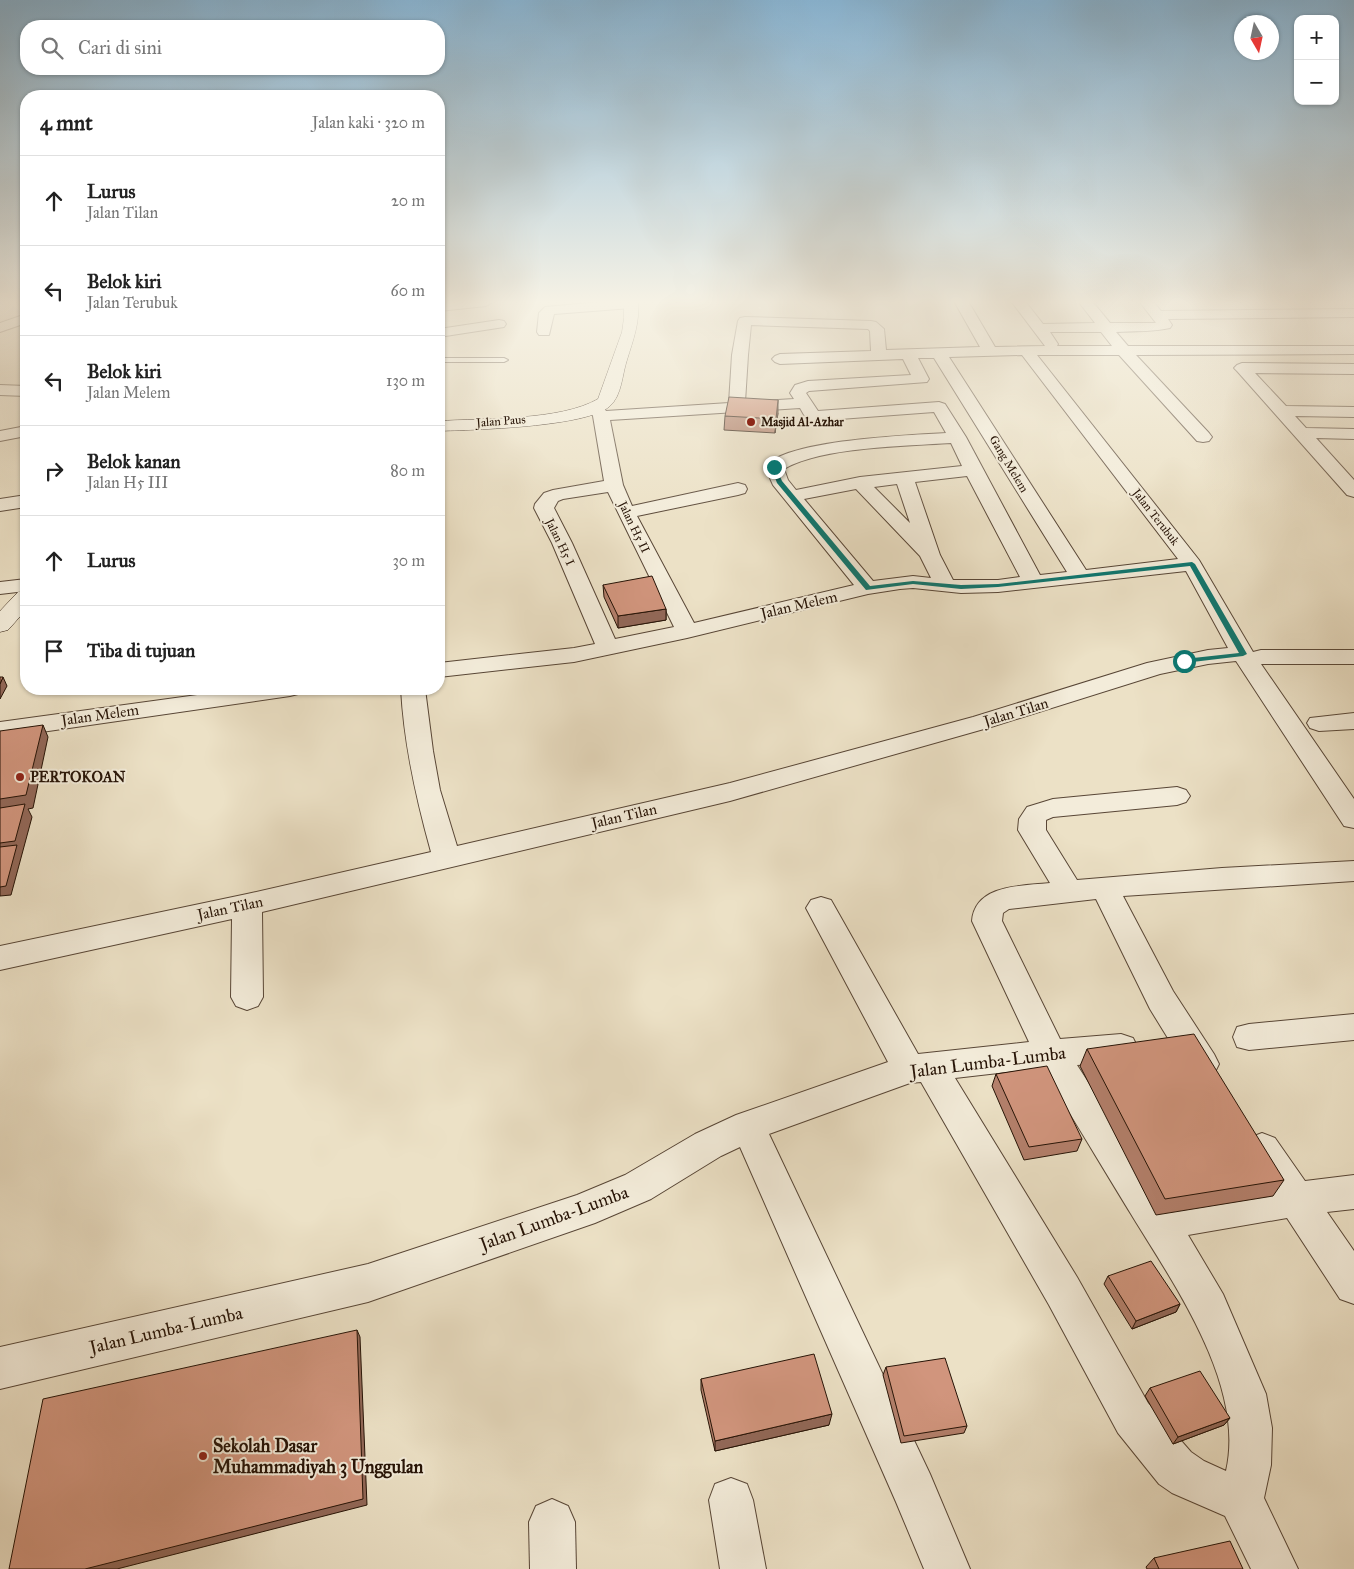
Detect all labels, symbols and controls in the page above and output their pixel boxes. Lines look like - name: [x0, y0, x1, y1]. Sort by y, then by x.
- north arrow: [1234, 15, 1279, 60]
- map controls: [1294, 15, 1339, 105]
- button: +: [1294, 15, 1339, 60]
- search box: [20, 20, 445, 75]
- icon: search: [38, 34, 66, 62]
- text: Cari di sini: [78, 36, 162, 59]
- button: −: [1294, 60, 1339, 105]
- text: 4 mnt: [40, 110, 93, 136]
- text: Jalan kaki · 320 m: [312, 113, 425, 132]
- text: Lurus: [87, 180, 135, 203]
- icon: ahead: [40, 187, 68, 215]
- text: 20 m: [391, 191, 425, 210]
- text: Jalan Tilan: [87, 203, 158, 222]
- text: Belok kiri: [87, 270, 161, 293]
- icon: left: [40, 277, 68, 305]
- text: 60 m: [391, 281, 425, 300]
- text: Jalan Terubuk: [87, 293, 178, 312]
- text: Belok kiri: [87, 360, 161, 383]
- icon: left: [40, 367, 68, 395]
- text: 130 m: [386, 371, 425, 390]
- text: Jalan Melem: [87, 383, 170, 402]
- street label: Jalan Paus: [474, 412, 526, 431]
- place label: Masjid Al-Azhar: [761, 415, 844, 430]
- marker: Masjid Al-Azhar: [745, 416, 757, 428]
- street label: Gang Melem: [986, 433, 1031, 496]
- text: Belok kanan: [87, 450, 181, 473]
- route end: [763, 456, 786, 479]
- icon: right: [40, 457, 68, 485]
- text: 80 m: [390, 461, 425, 480]
- text: Jalan H5 III: [87, 473, 168, 492]
- street label: Jalan Terubuk: [1128, 484, 1183, 549]
- street label: Jalan H5 II: [614, 497, 653, 556]
- street label: Jalan H5 I: [541, 514, 577, 568]
- icon: ahead: [40, 547, 68, 575]
- text: Lurus: [87, 549, 135, 572]
- text: 30 m: [392, 551, 425, 570]
- street label: Jalan Melem: [757, 587, 840, 624]
- icon: arrive: [40, 637, 68, 665]
- text: Tiba di tujuan: [87, 639, 195, 662]
- route start: [1173, 650, 1196, 673]
- street label: Jalan Tilan: [980, 694, 1051, 732]
- street label: Jalan Melem: [58, 701, 141, 731]
- place label: PERTOKOAN: [30, 768, 126, 786]
- marker: PERTOKOAN: [14, 771, 26, 783]
- street label: Jalan Tilan: [588, 800, 659, 834]
- street label: Jalan Tilan: [194, 892, 265, 925]
- street label: Jalan Lumba-Lumba: [907, 1042, 1067, 1084]
- street label: Jalan Lumba-Lumba: [475, 1181, 632, 1257]
- street label: Jalan Lumba-Lumba: [85, 1302, 245, 1360]
- place label: Sekolah Dasar Muhammadiyah 3 Unggulan: [213, 1435, 424, 1479]
- marker: Sekolah Dasar Muhammadiyah 3 Unggulan: [197, 1450, 209, 1462]

